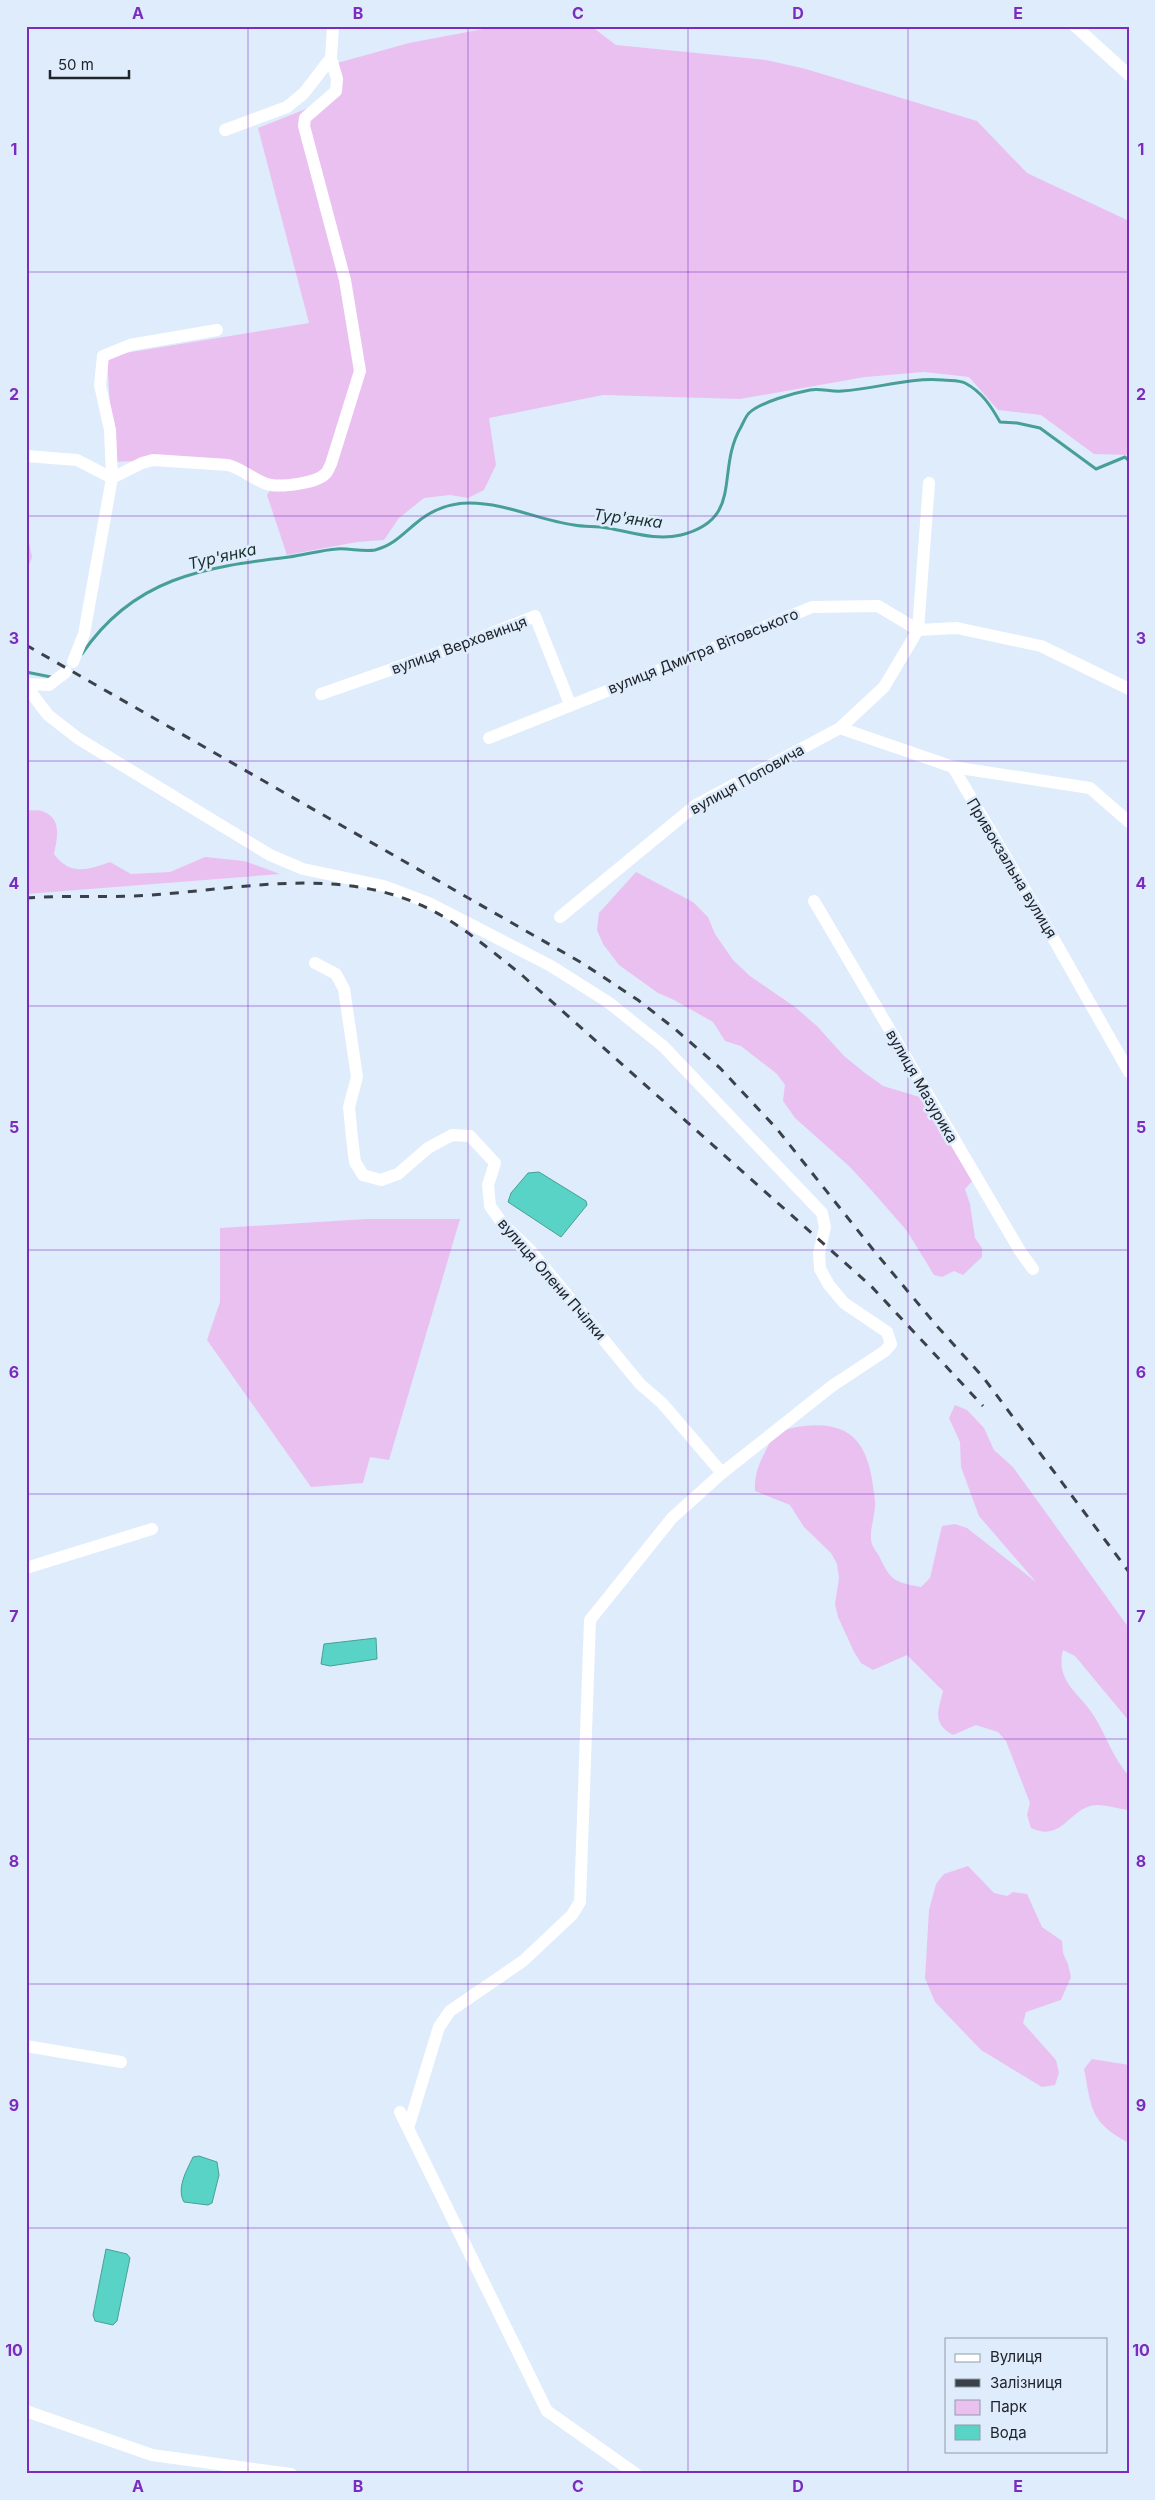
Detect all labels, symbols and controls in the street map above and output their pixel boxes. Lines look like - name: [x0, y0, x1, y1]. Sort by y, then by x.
- text: A: [132, 3, 144, 23]
- text: B: [353, 3, 363, 23]
- text: C: [572, 3, 584, 23]
- text: D: [792, 3, 804, 23]
- text: E: [1013, 3, 1023, 23]
- scale bar: [50, 48, 129, 80]
- text: 50 m: [58, 55, 94, 74]
- text: 1: [11, 139, 17, 159]
- text: 1: [1138, 139, 1144, 159]
- text: 2: [9, 384, 19, 404]
- text: 2: [1136, 384, 1146, 404]
- water label: Тур'янка: [592, 504, 664, 532]
- water label: Тур'янка: [186, 538, 258, 574]
- street label: вулиця Дмитра Вітовського: [605, 604, 801, 698]
- street label: вулиця Верховинця: [389, 612, 529, 678]
- text: 3: [9, 628, 19, 648]
- text: 3: [1136, 628, 1146, 648]
- street label: вулиця Поповича: [687, 740, 807, 818]
- street label: Привокзальна вулиця: [963, 795, 1061, 941]
- text: 4: [9, 873, 20, 893]
- text: 4: [1136, 873, 1147, 893]
- street label: вулиця Мазурика: [882, 1026, 962, 1146]
- text: 5: [9, 1117, 19, 1137]
- text: 5: [1136, 1117, 1146, 1137]
- street label: вулиця Олени Пчілки: [494, 1214, 610, 1344]
- text: 6: [9, 1362, 19, 1382]
- text: 6: [1136, 1362, 1146, 1382]
- text: 7: [9, 1606, 19, 1626]
- text: 7: [1136, 1606, 1146, 1626]
- text: 8: [9, 1851, 19, 1871]
- text: 8: [1136, 1851, 1146, 1871]
- text: 9: [9, 2095, 19, 2115]
- text: 9: [1136, 2095, 1146, 2115]
- legend: [945, 2338, 1108, 2452]
- text: 10: [5, 2340, 23, 2360]
- text: 10: [1132, 2340, 1150, 2360]
- text: Вулиця: [990, 2347, 1042, 2366]
- text: Залізниця: [990, 2373, 1062, 2392]
- text: Парк: [990, 2397, 1027, 2416]
- text: Вода: [990, 2423, 1027, 2442]
- text: A: [132, 2476, 144, 2496]
- text: B: [353, 2476, 363, 2496]
- text: C: [572, 2476, 584, 2496]
- text: D: [792, 2476, 804, 2496]
- text: E: [1013, 2476, 1023, 2496]

